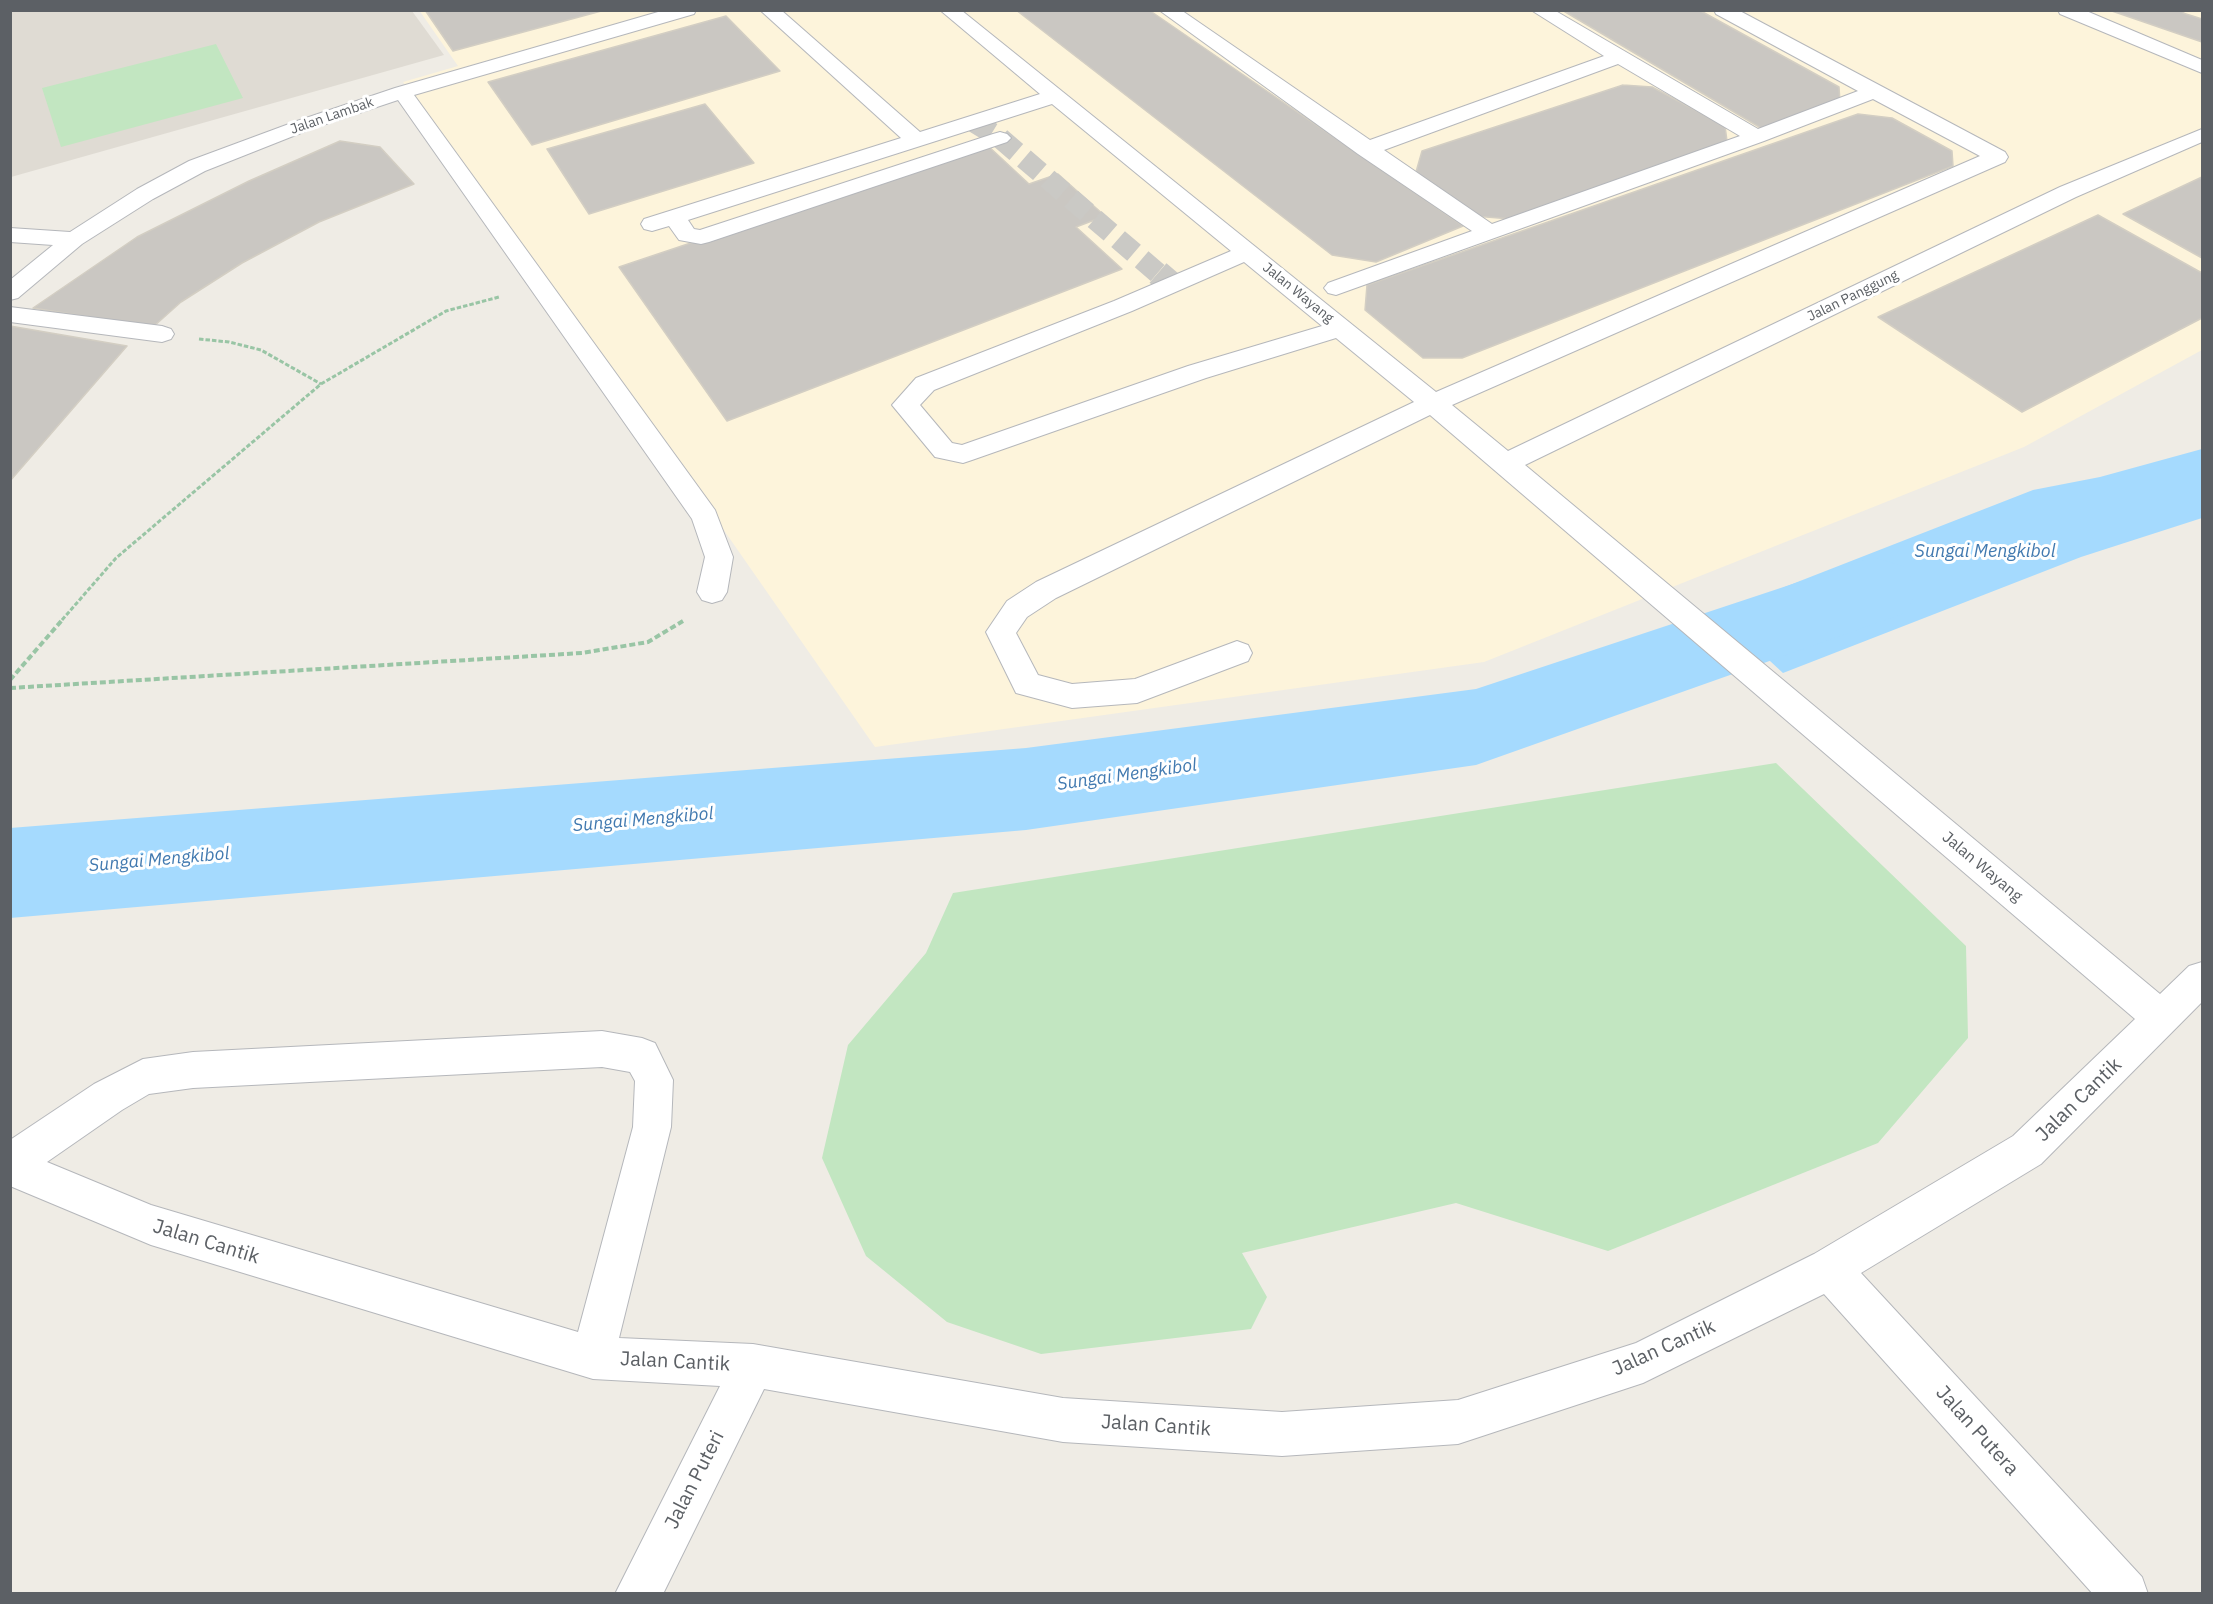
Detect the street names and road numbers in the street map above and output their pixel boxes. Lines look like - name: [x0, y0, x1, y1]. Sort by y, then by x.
- street label: Jalan Lambak: [288, 94, 376, 138]
- street label: Jalan Wayang: [1259, 259, 1337, 327]
- street label: Jalan Panggung: [1805, 267, 1901, 325]
- street label: Jalan Wayang: [1938, 828, 2026, 906]
- street label: Jalan Cantik: [2031, 1053, 2127, 1147]
- street label: Jalan Cantik: [150, 1214, 262, 1270]
- street label: Jalan Cantik: [1609, 1315, 1719, 1381]
- street label: Jalan Cantik: [619, 1347, 731, 1377]
- street label: Jalan Putera: [1930, 1381, 2024, 1481]
- street label: Jalan Cantik: [1100, 1410, 1212, 1442]
- street label: Jalan Puteri: [660, 1427, 730, 1533]

